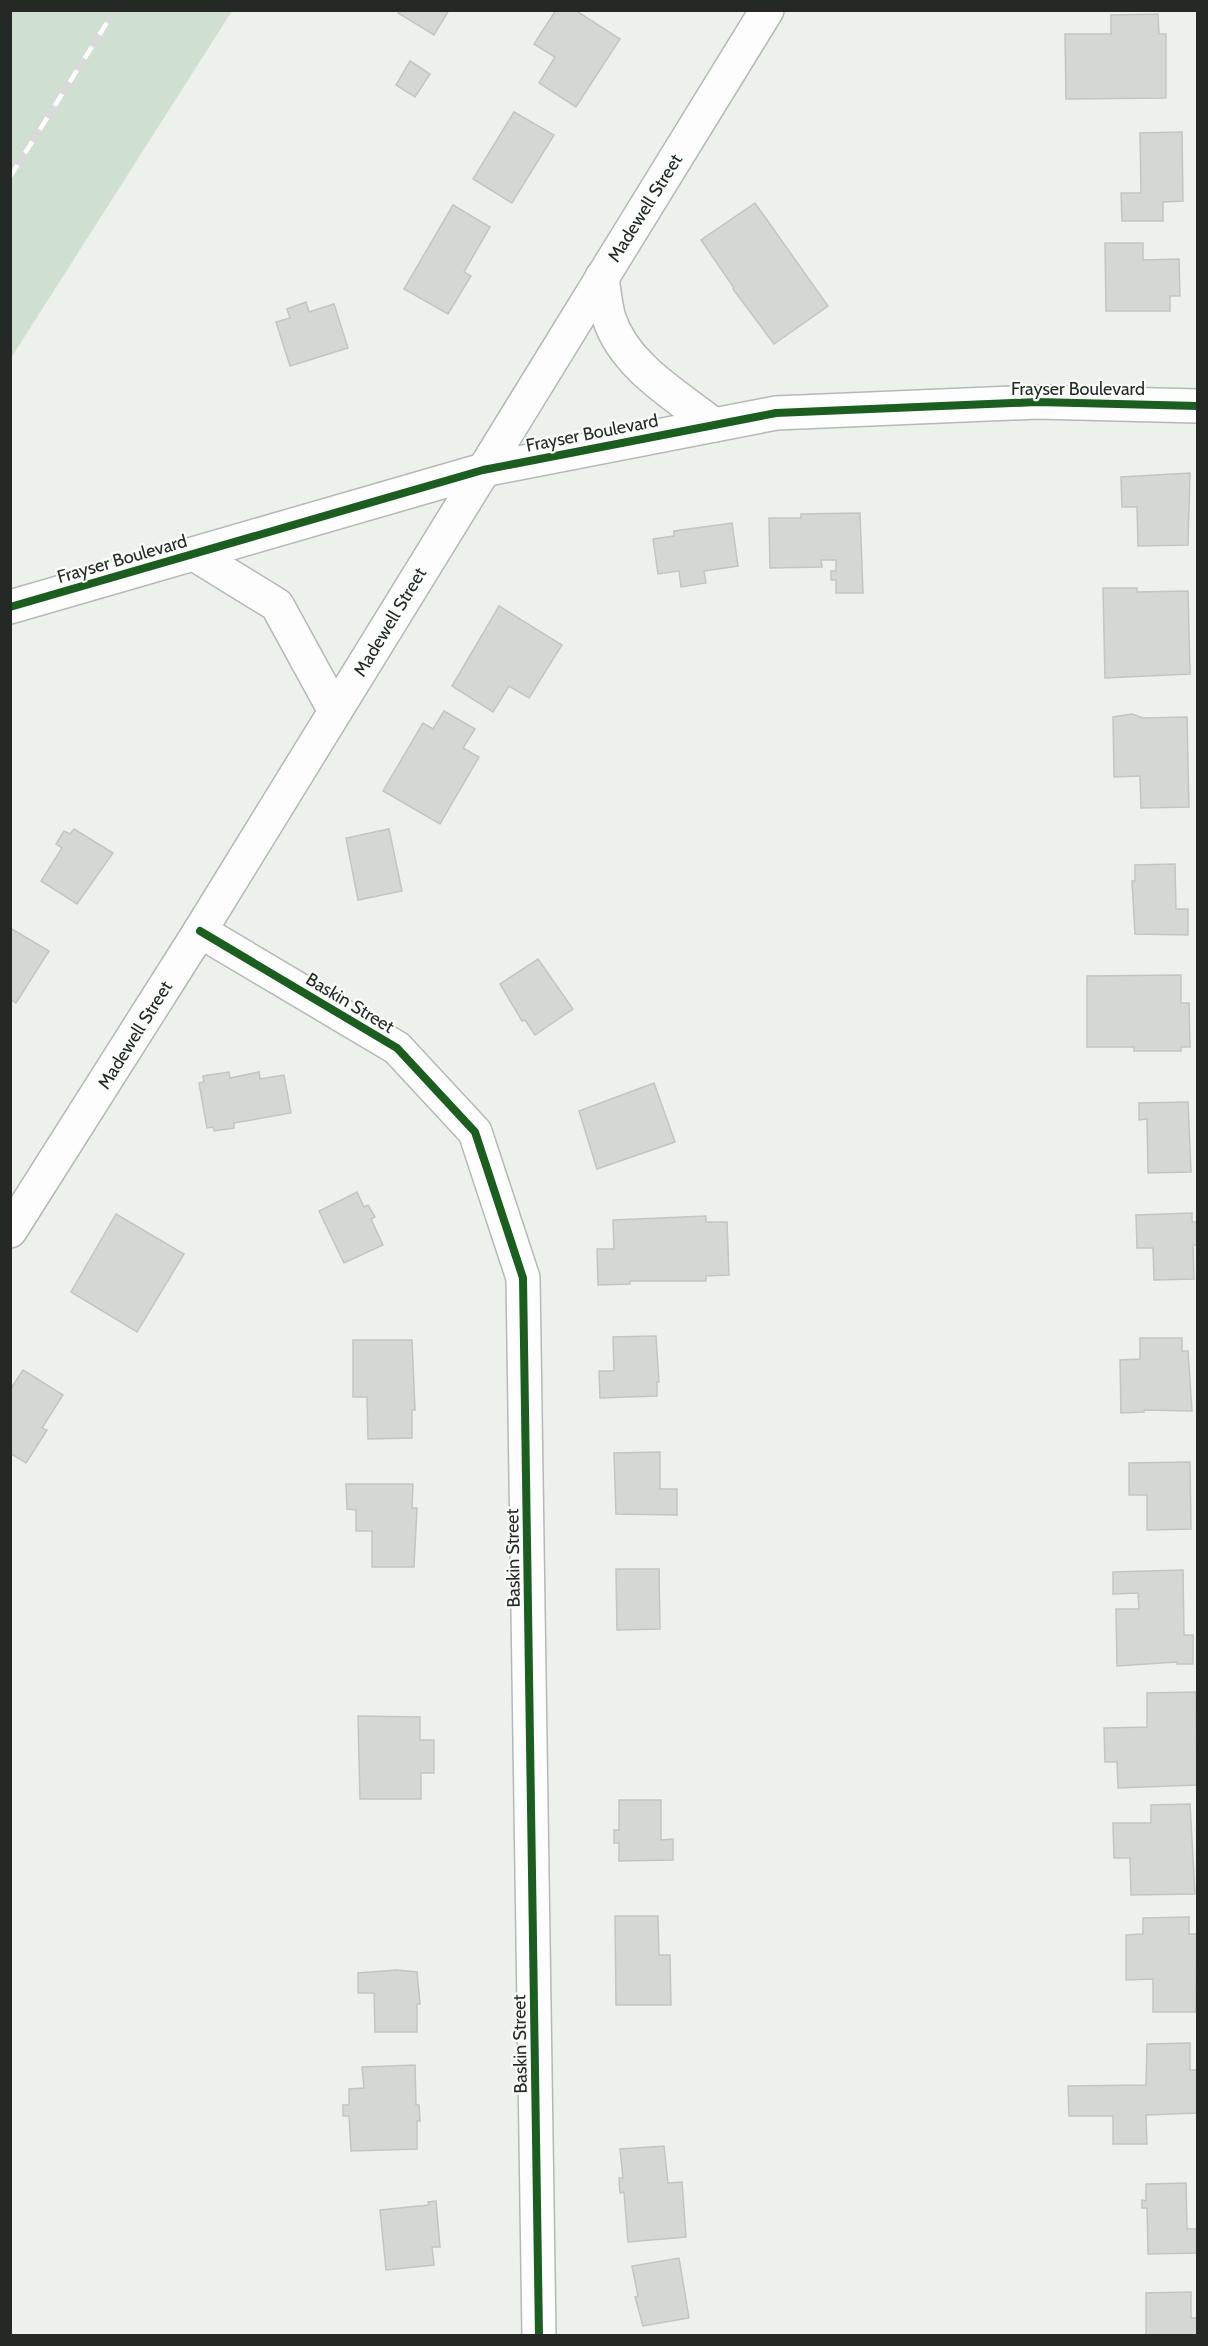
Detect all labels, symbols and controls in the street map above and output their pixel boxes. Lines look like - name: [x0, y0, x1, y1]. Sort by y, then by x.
- street label: Madewell Street: [603, 150, 687, 266]
- street label: Frayser Boulevard: [1011, 378, 1145, 400]
- street label: Frayser Boulevard: [524, 409, 660, 457]
- street label: Frayser Boulevard: [55, 530, 189, 588]
- street label: Madewell Street: [349, 563, 431, 681]
- street label: Baskin Street: [302, 968, 398, 1038]
- street label: Madewell Street: [93, 977, 177, 1093]
- street label: Baskin Street: [501, 1508, 525, 1608]
- street label: Baskin Street: [508, 1994, 532, 2094]

